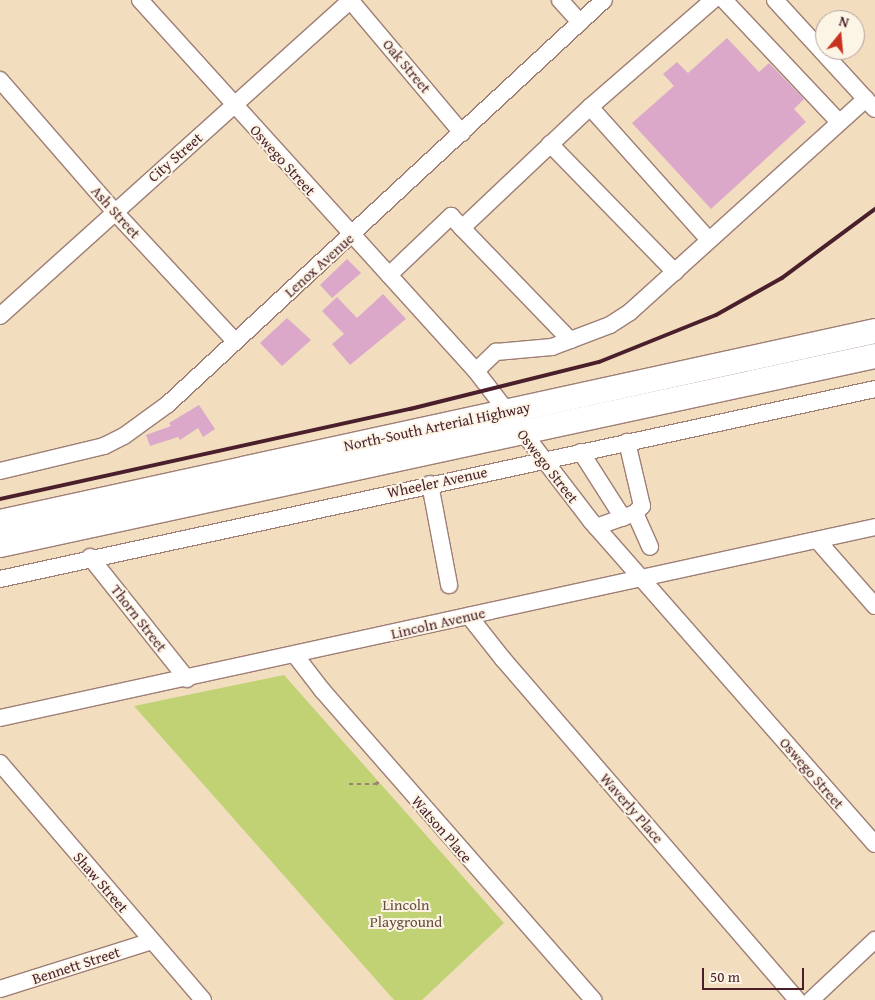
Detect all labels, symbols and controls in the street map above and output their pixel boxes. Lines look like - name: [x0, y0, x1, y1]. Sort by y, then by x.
- north arrow: [815, 10, 865, 60]
- text: N: [837, 11, 851, 33]
- street label: Oak Street: [379, 35, 435, 97]
- street label: Oswego Street: [247, 121, 319, 199]
- street label: City Street: [144, 128, 206, 186]
- street label: Ash Street: [88, 182, 144, 242]
- street label: Lenox Avenue: [281, 229, 357, 301]
- street label: North-South Arterial Highway: [342, 397, 532, 455]
- street label: Oswego Street: [514, 425, 582, 507]
- street label: Wheeler Avenue: [385, 463, 489, 501]
- street label: Thorn Street: [107, 581, 171, 655]
- street label: Lincoln Avenue: [389, 603, 487, 643]
- street label: Oswego Street: [776, 734, 848, 812]
- street label: Waverly Place: [597, 769, 667, 847]
- street label: Watson Place: [408, 792, 476, 866]
- street label: Shaw Street: [70, 848, 132, 916]
- park label: Lincoln Playground: [370, 895, 442, 930]
- street label: Bennett Street: [30, 942, 122, 988]
- scale bar: [705, 958, 808, 990]
- text: 50 m: [710, 966, 740, 987]

